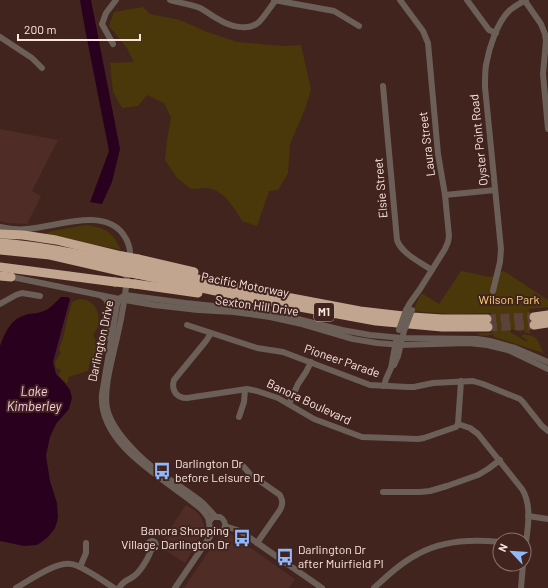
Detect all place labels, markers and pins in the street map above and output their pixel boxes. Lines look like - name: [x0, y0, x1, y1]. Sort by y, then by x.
- place label: Darlington Dr before Leisure Dr: [175, 456, 265, 484]
- bus stop icon: Darlington Dr before Leisure Dr: [152, 461, 172, 481]
- place label: Banora Shopping Village, Darlington Dr: [121, 523, 230, 551]
- bus stop icon: Banora Shopping Village, Darlington Dr: [232, 528, 252, 548]
- place label: Darlington Dr after Muirfield Pl: [298, 542, 383, 570]
- bus stop icon: Darlington Dr after Muirfield Pl: [275, 547, 295, 567]

